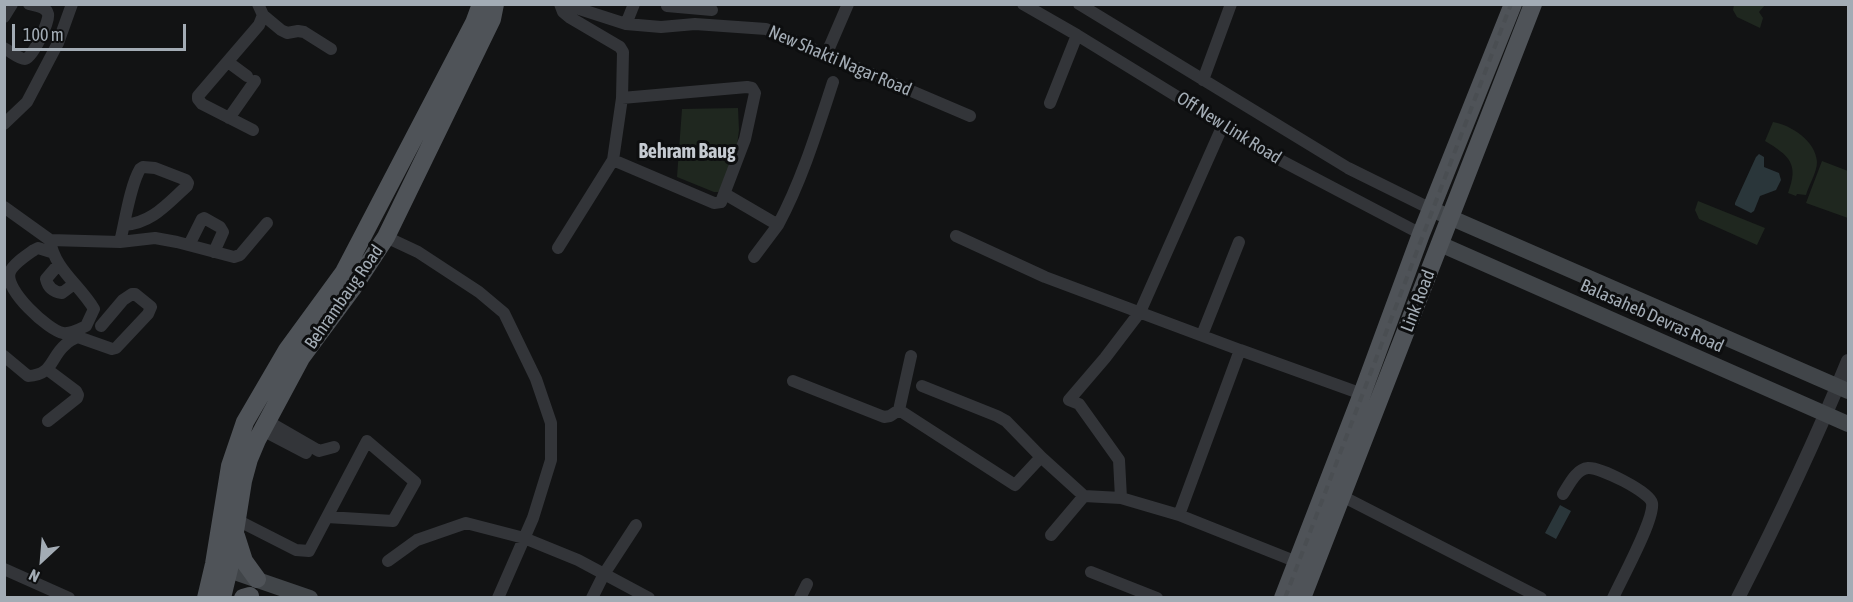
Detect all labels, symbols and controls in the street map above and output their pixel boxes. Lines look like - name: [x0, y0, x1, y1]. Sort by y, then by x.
- scale bar: [15, 12, 189, 50]
- street label: New Shakti Nagar Road: [765, 21, 915, 101]
- text: 100 m: [23, 24, 64, 45]
- street label: Off New Link Road: [1173, 87, 1285, 169]
- district label: Behram Baug: [638, 140, 736, 164]
- street label: Behrambaug Road: [300, 241, 388, 353]
- street label: Link Road: [1396, 267, 1440, 335]
- street label: Balasaheb Devras Road: [1577, 275, 1727, 357]
- north arrow: [12, 530, 72, 590]
- text: N: [26, 566, 42, 586]

